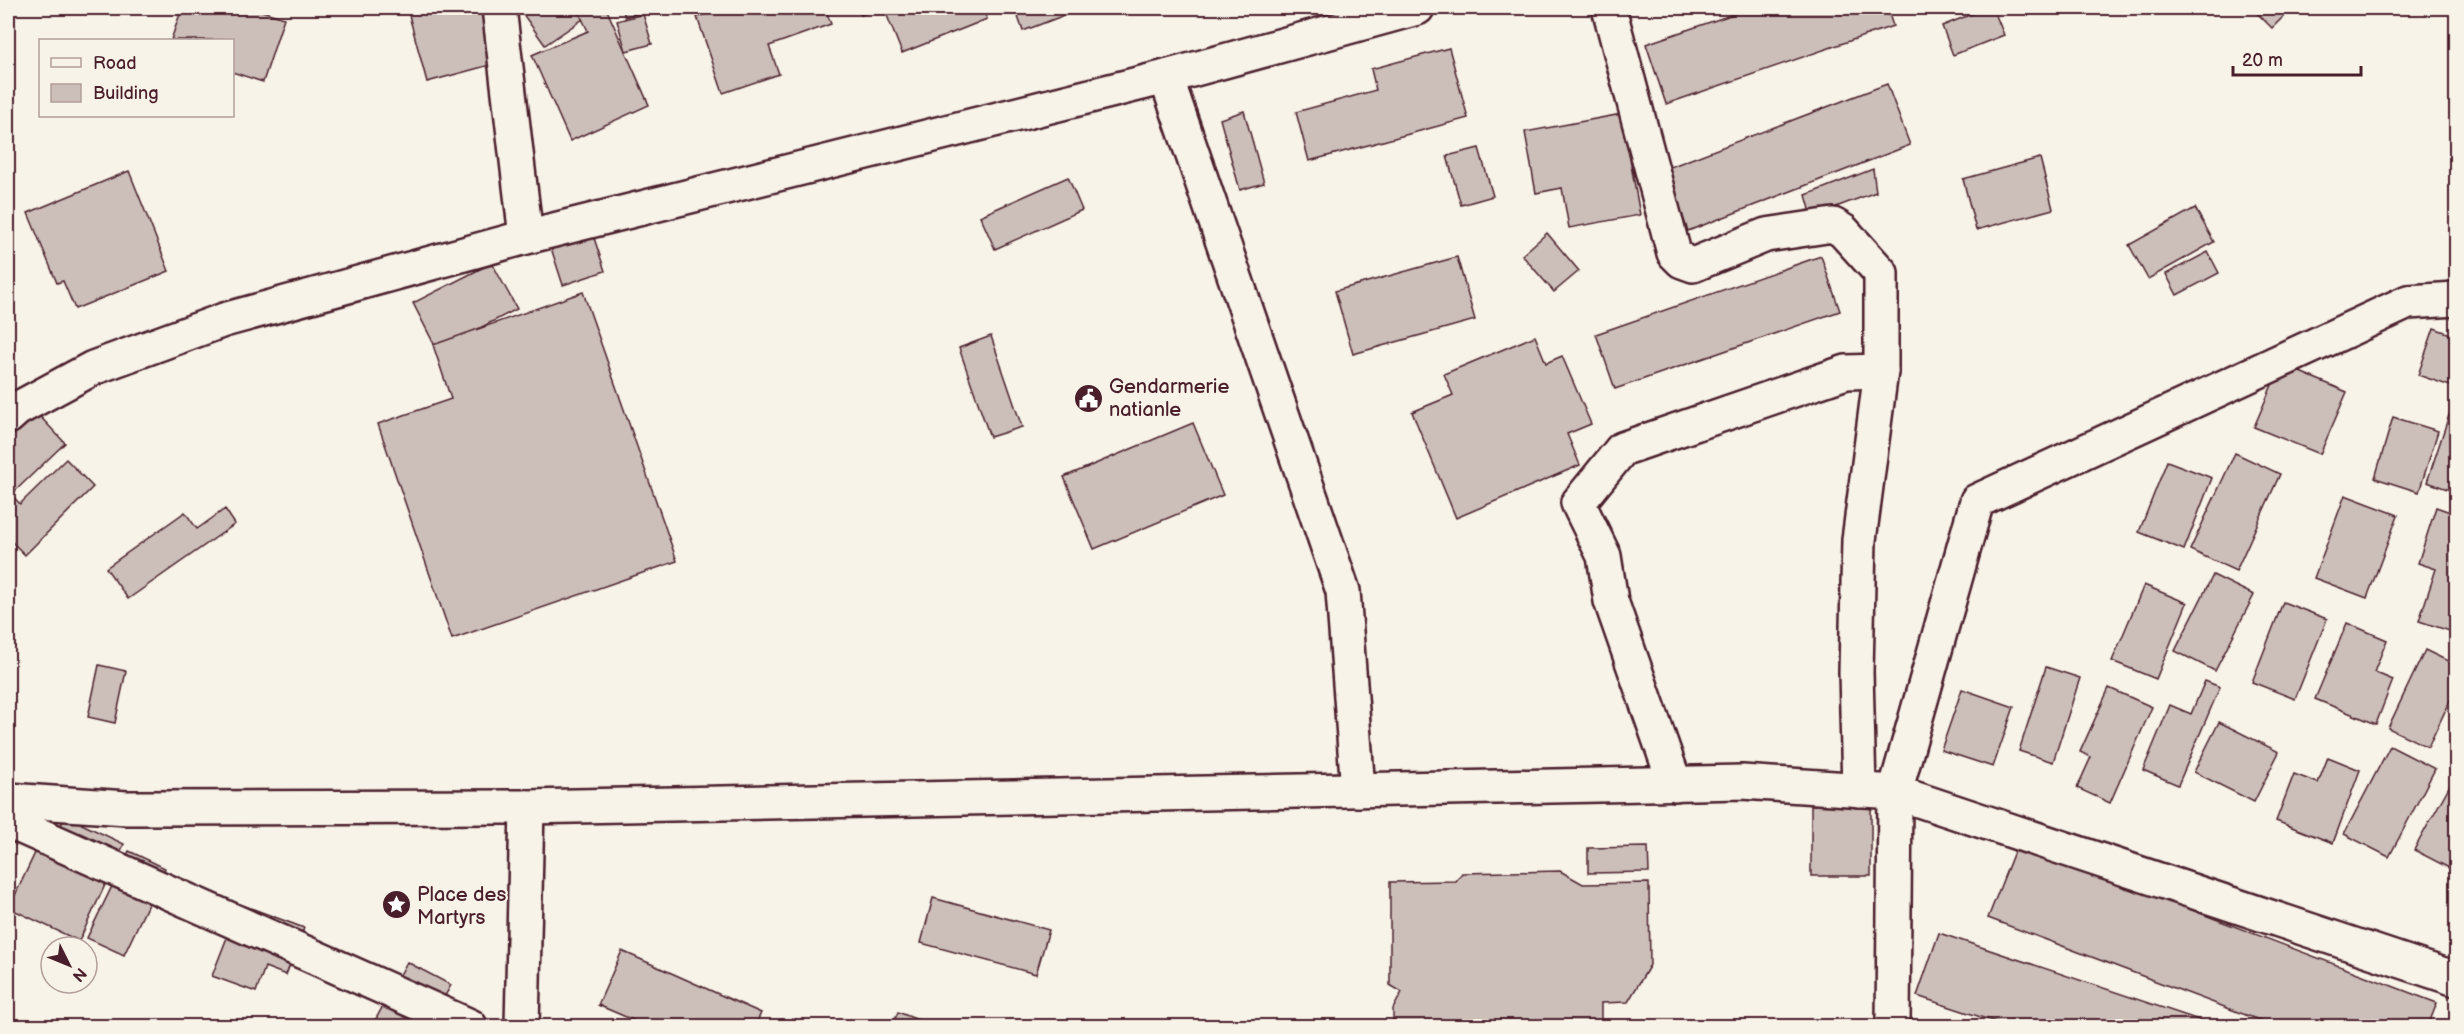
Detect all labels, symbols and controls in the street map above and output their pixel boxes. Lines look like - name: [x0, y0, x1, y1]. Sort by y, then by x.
- legend: [39, 39, 234, 117]
- scale bar: [2233, 39, 2360, 77]
- text: 20 m: [2242, 50, 2283, 71]
- text: Road: [93, 53, 137, 74]
- text: Building: [93, 83, 159, 104]
- place label: Gendarmerie natianle: [1109, 375, 1229, 422]
- public building icon: Gendarmerie natianle: [1072, 382, 1104, 414]
- place label: Place des Martyrs: [417, 883, 506, 930]
- place icon: Place des Martyrs: [380, 889, 412, 921]
- north arrow: [39, 935, 99, 995]
- text: N: [68, 963, 90, 985]

